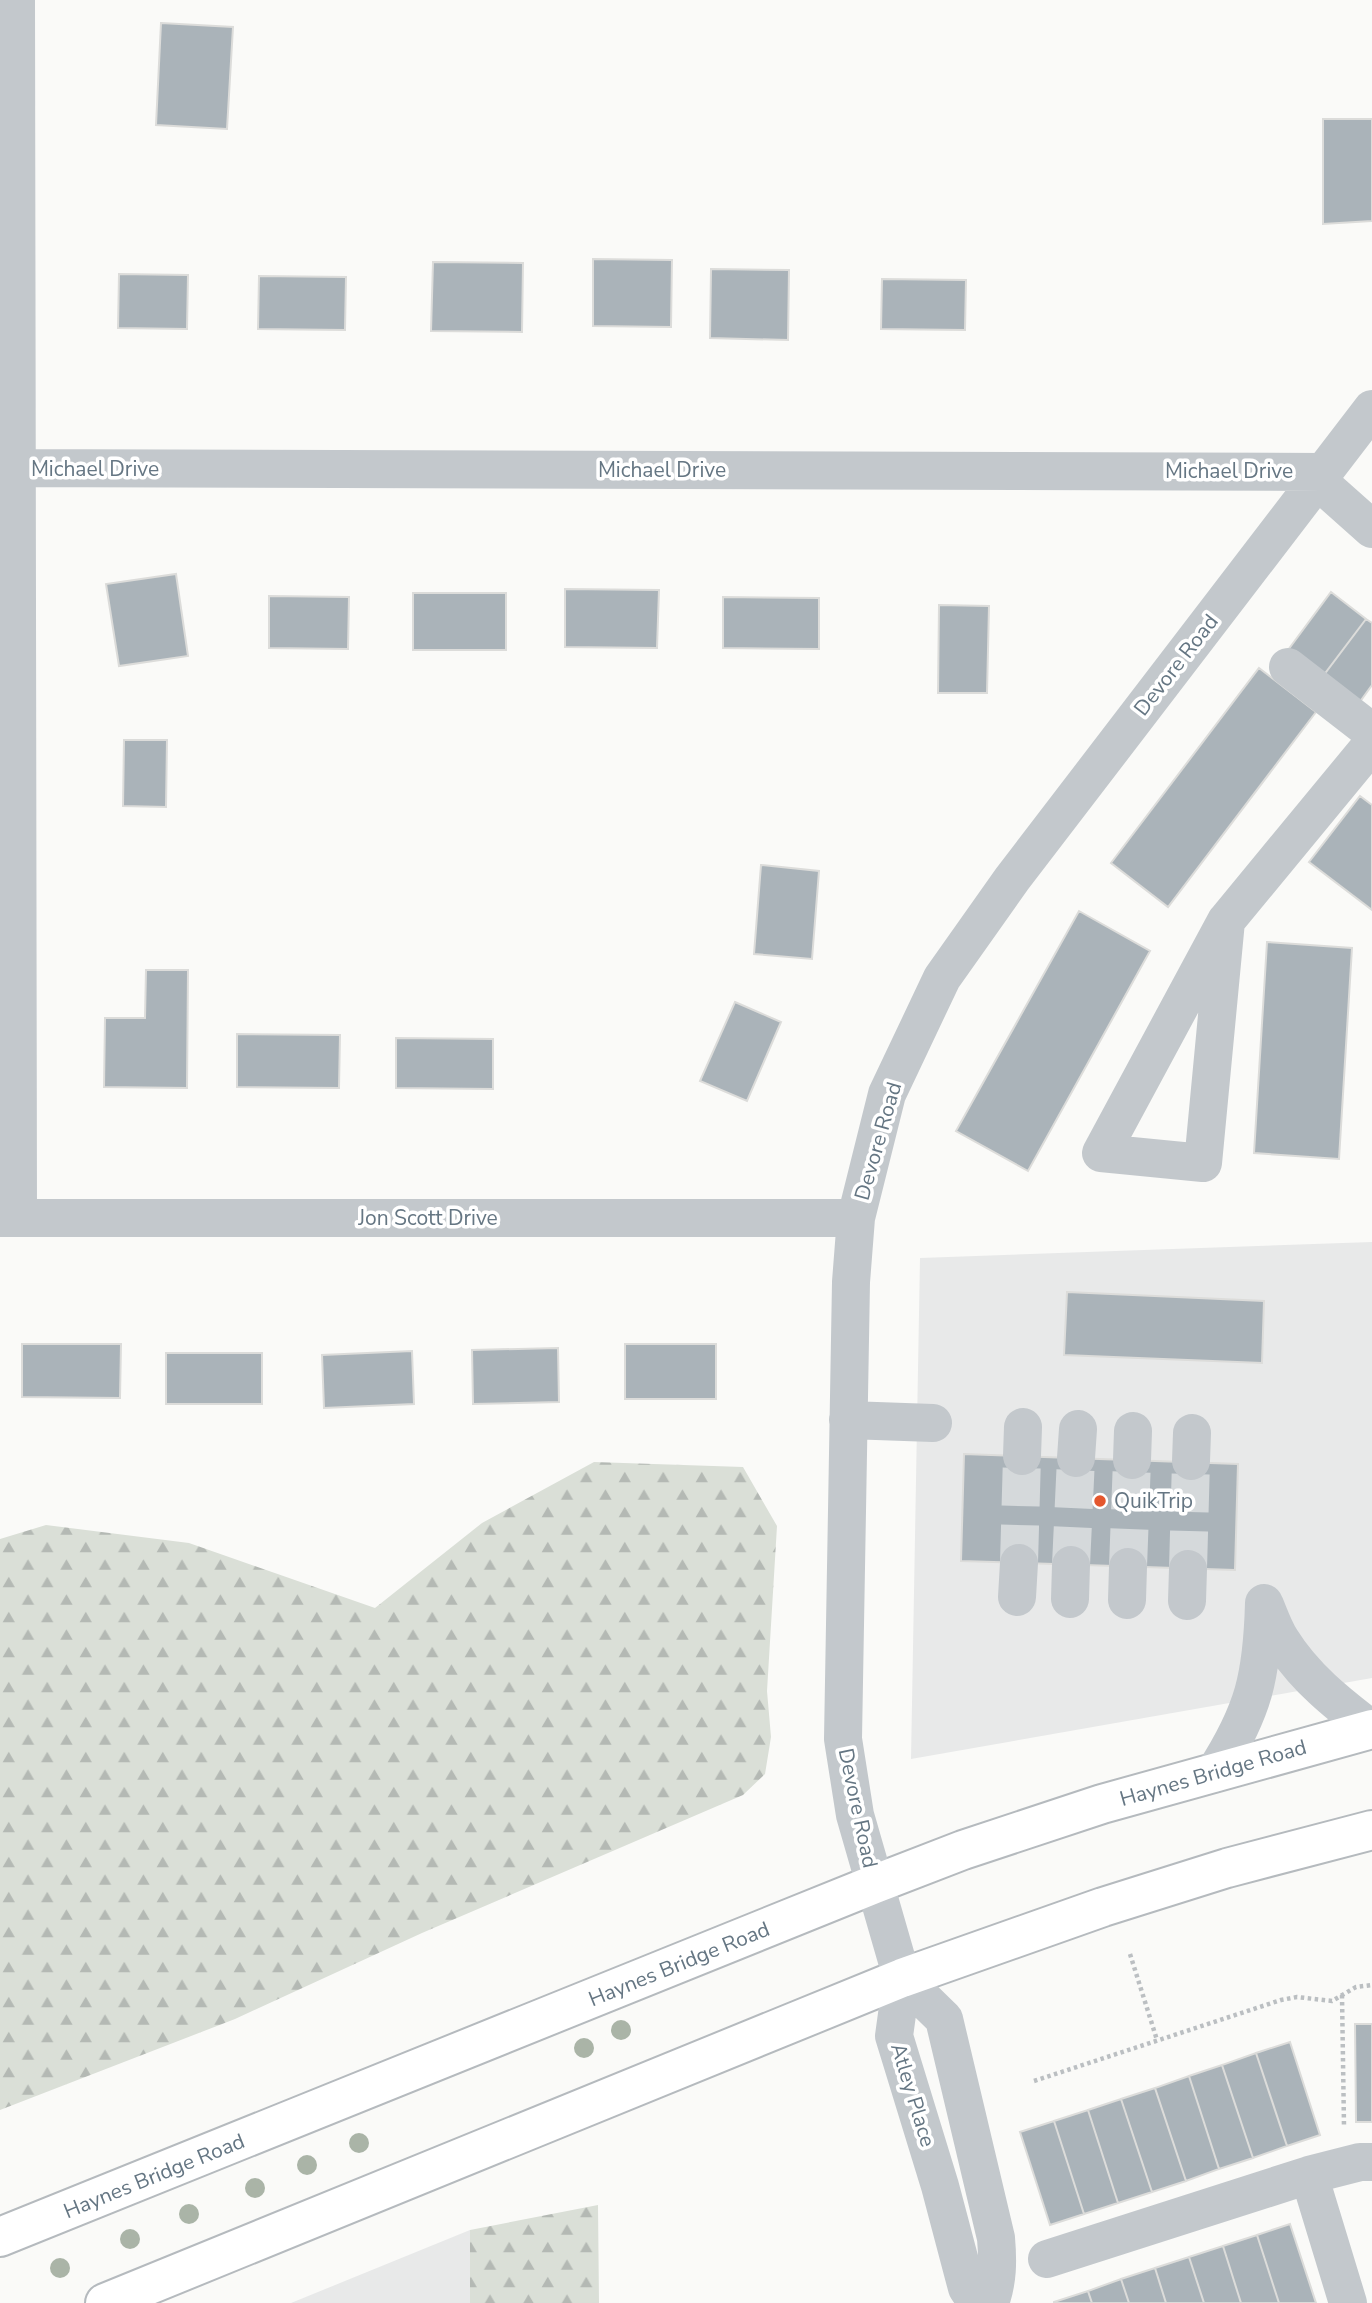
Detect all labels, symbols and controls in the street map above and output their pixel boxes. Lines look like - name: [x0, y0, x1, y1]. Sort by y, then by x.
- street label: Michael Drive: [31, 455, 159, 483]
- street label: Michael Drive: [598, 456, 726, 484]
- street label: Michael Drive: [1165, 457, 1293, 485]
- street label: Devore Road: [1127, 608, 1225, 722]
- street label: Devore Road: [848, 1079, 908, 1203]
- street label: Jon Scott Drive: [357, 1204, 498, 1232]
- place label: QuikTrip: [1114, 1487, 1193, 1515]
- marker: QuikTrip: [1092, 1493, 1108, 1509]
- street label: Haynes Bridge Road: [1116, 1733, 1310, 1813]
- street label: Devore Road: [832, 1746, 884, 1870]
- street label: Haynes Bridge Road: [584, 1915, 774, 2013]
- street label: Atley Place: [884, 2040, 942, 2150]
- street label: Haynes Bridge Road: [59, 2127, 249, 2225]

